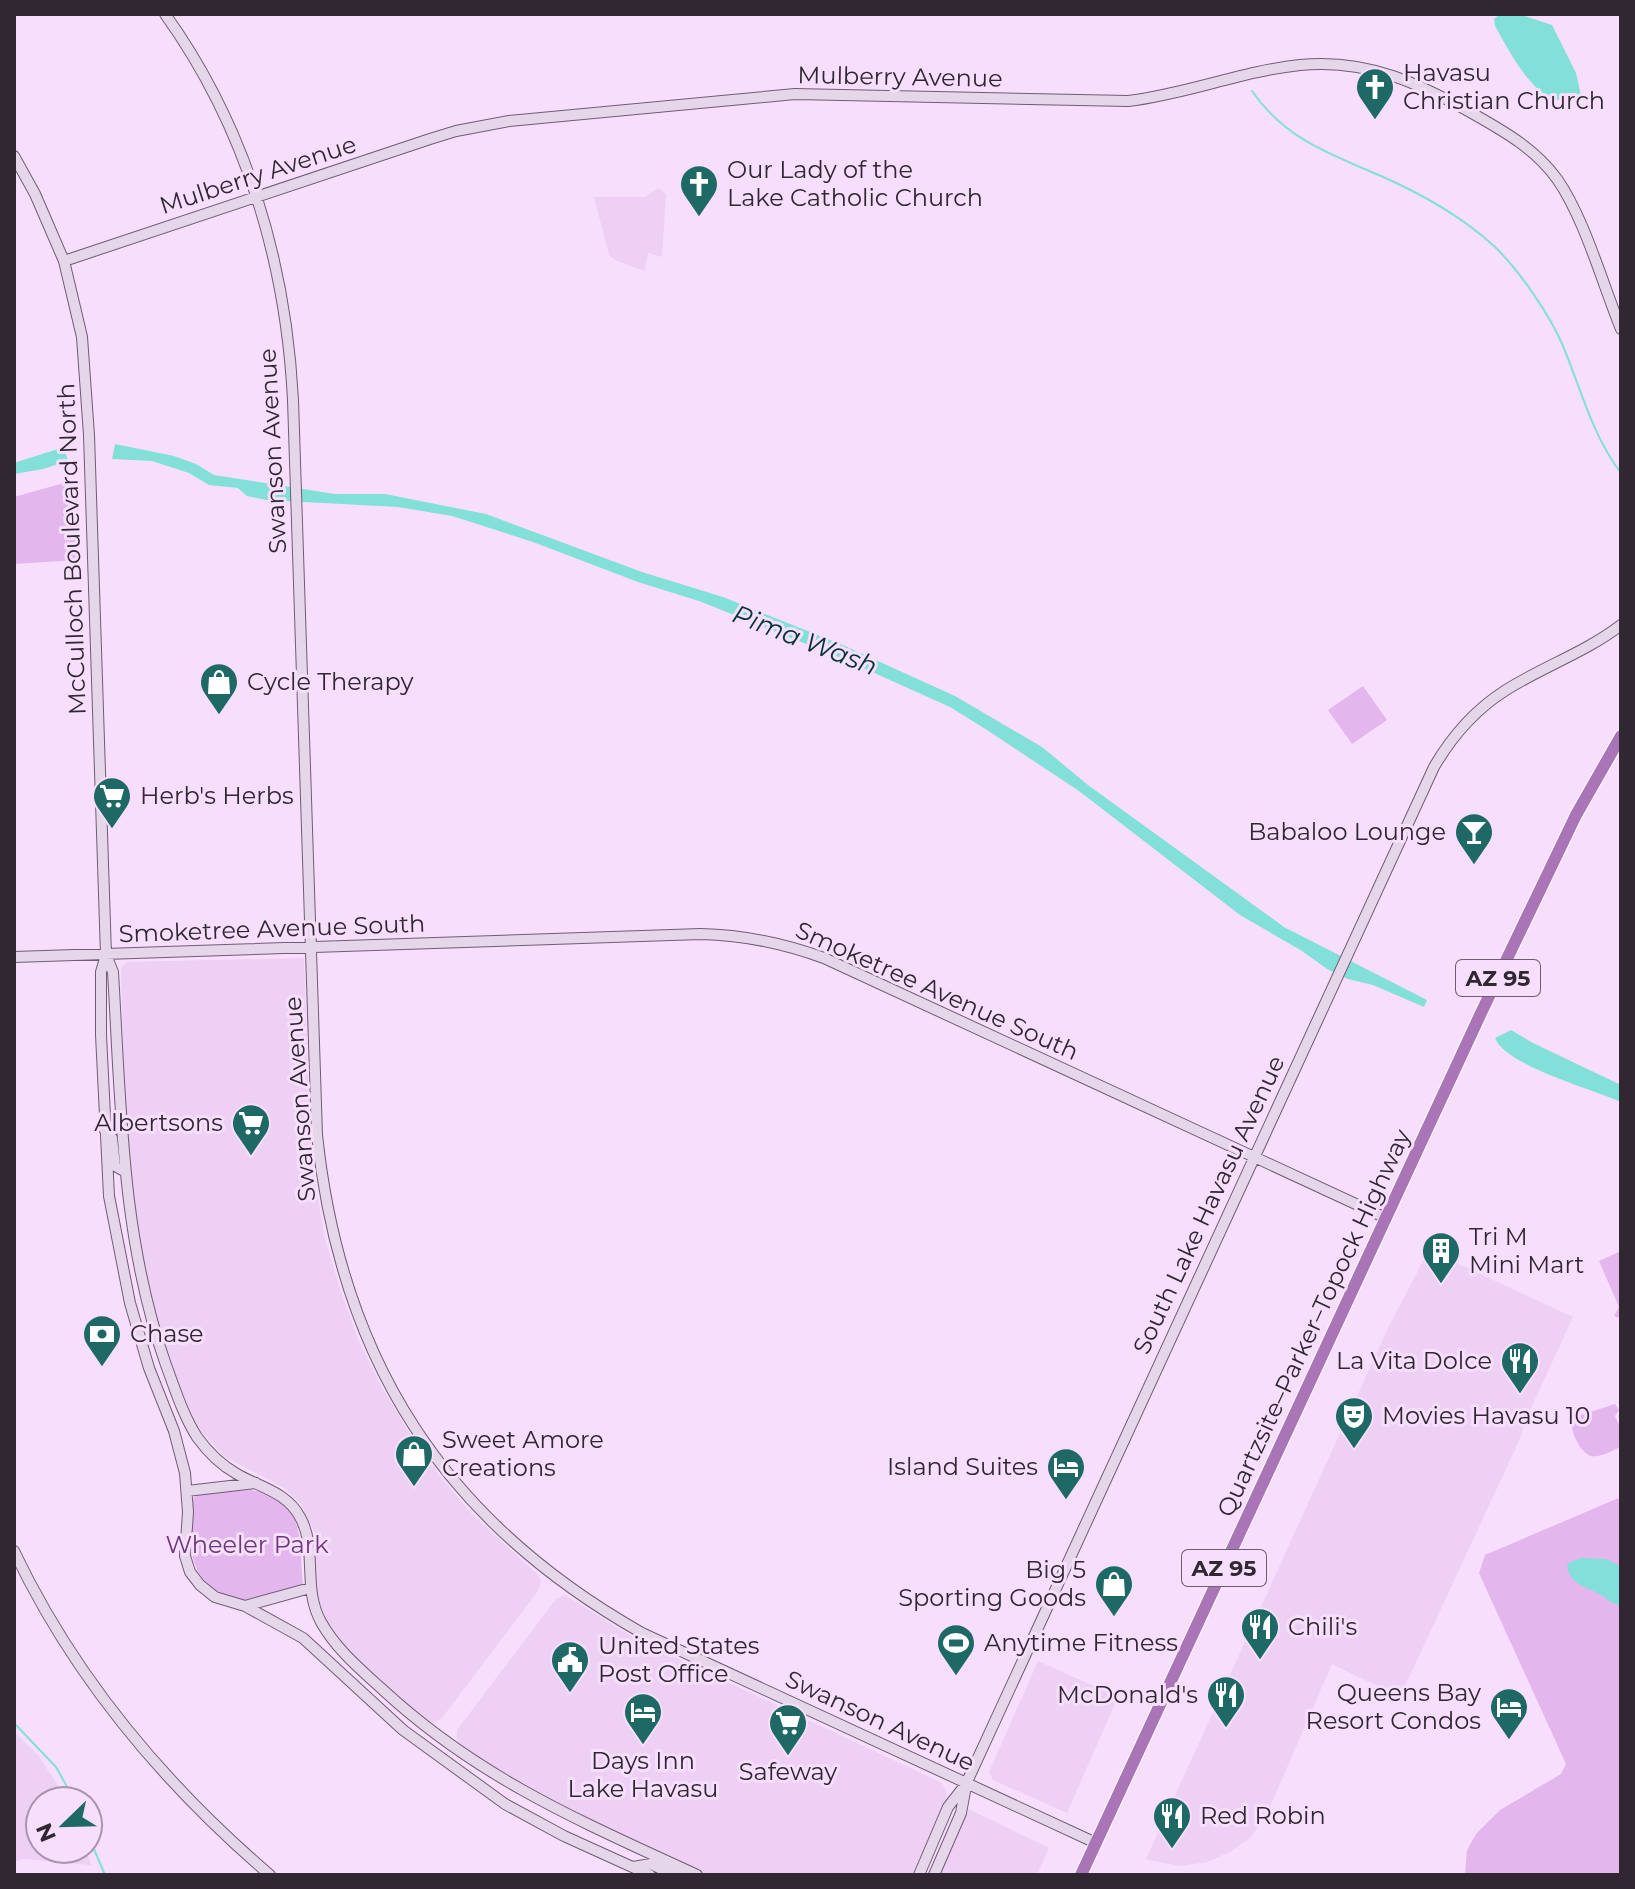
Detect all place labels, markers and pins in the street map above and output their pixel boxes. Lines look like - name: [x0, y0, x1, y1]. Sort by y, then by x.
- place label: Havasu Christian Church: [1403, 58, 1605, 115]
- church icon: Havasu Christian Church: [1354, 66, 1396, 121]
- place label: Our Lady of the Lake Catholic Church: [727, 155, 983, 212]
- church icon: Our Lady of the Lake Catholic Church: [678, 163, 720, 218]
- shop icon: Cycle Therapy: [198, 661, 240, 716]
- place label: Cycle Therapy: [247, 667, 413, 696]
- supermarket icon: Herb's Herbs: [91, 775, 133, 830]
- place label: Herb's Herbs: [140, 781, 294, 810]
- bar icon: Babaloo Lounge: [1453, 811, 1495, 866]
- place label: Babaloo Lounge: [1248, 817, 1446, 846]
- supermarket icon: Albertsons: [230, 1102, 272, 1157]
- place label: Albertsons: [94, 1108, 223, 1137]
- place label: Tri M Mini Mart: [1469, 1222, 1584, 1279]
- building icon: Tri M Mini Mart: [1420, 1230, 1462, 1285]
- bank icon: Chase: [81, 1313, 123, 1368]
- place label: Chase: [130, 1319, 204, 1348]
- restaurant icon: La Vita Dolce: [1499, 1340, 1541, 1395]
- place label: La Vita Dolce: [1336, 1346, 1492, 1375]
- theatre icon: Movies Havasu 10: [1333, 1395, 1375, 1450]
- place label: Movies Havasu 10: [1382, 1401, 1590, 1430]
- place label: Sweet Amore Creations: [442, 1425, 604, 1482]
- shop icon: Sweet Amore Creations: [393, 1433, 435, 1488]
- hotel icon: Island Suites: [1045, 1446, 1087, 1501]
- place label: Island Suites: [887, 1452, 1038, 1481]
- place label: Big 5 Sporting Goods: [898, 1555, 1086, 1612]
- shop icon: Big 5 Sporting Goods: [1093, 1563, 1135, 1618]
- restaurant icon: Chili's: [1239, 1606, 1281, 1661]
- place label: Chili's: [1288, 1612, 1357, 1641]
- sports icon: Anytime Fitness: [935, 1622, 977, 1677]
- place label: Anytime Fitness: [984, 1628, 1178, 1657]
- place label: United States Post Office: [598, 1631, 760, 1688]
- public building icon: United States Post Office: [549, 1639, 591, 1694]
- restaurant icon: McDonald's: [1205, 1674, 1247, 1729]
- place label: Queens Bay Resort Condos: [1306, 1678, 1481, 1735]
- place label: McDonald's: [1057, 1680, 1198, 1709]
- hotel icon: Queens Bay Resort Condos: [1488, 1686, 1530, 1741]
- hotel icon: Days Inn Lake Havasu: [622, 1691, 664, 1746]
- supermarket icon: Safeway: [767, 1702, 809, 1757]
- place label: Days Inn Lake Havasu: [568, 1746, 718, 1803]
- place label: Safeway: [739, 1757, 837, 1786]
- restaurant icon: Red Robin: [1151, 1795, 1193, 1850]
- place label: Red Robin: [1200, 1801, 1326, 1830]

